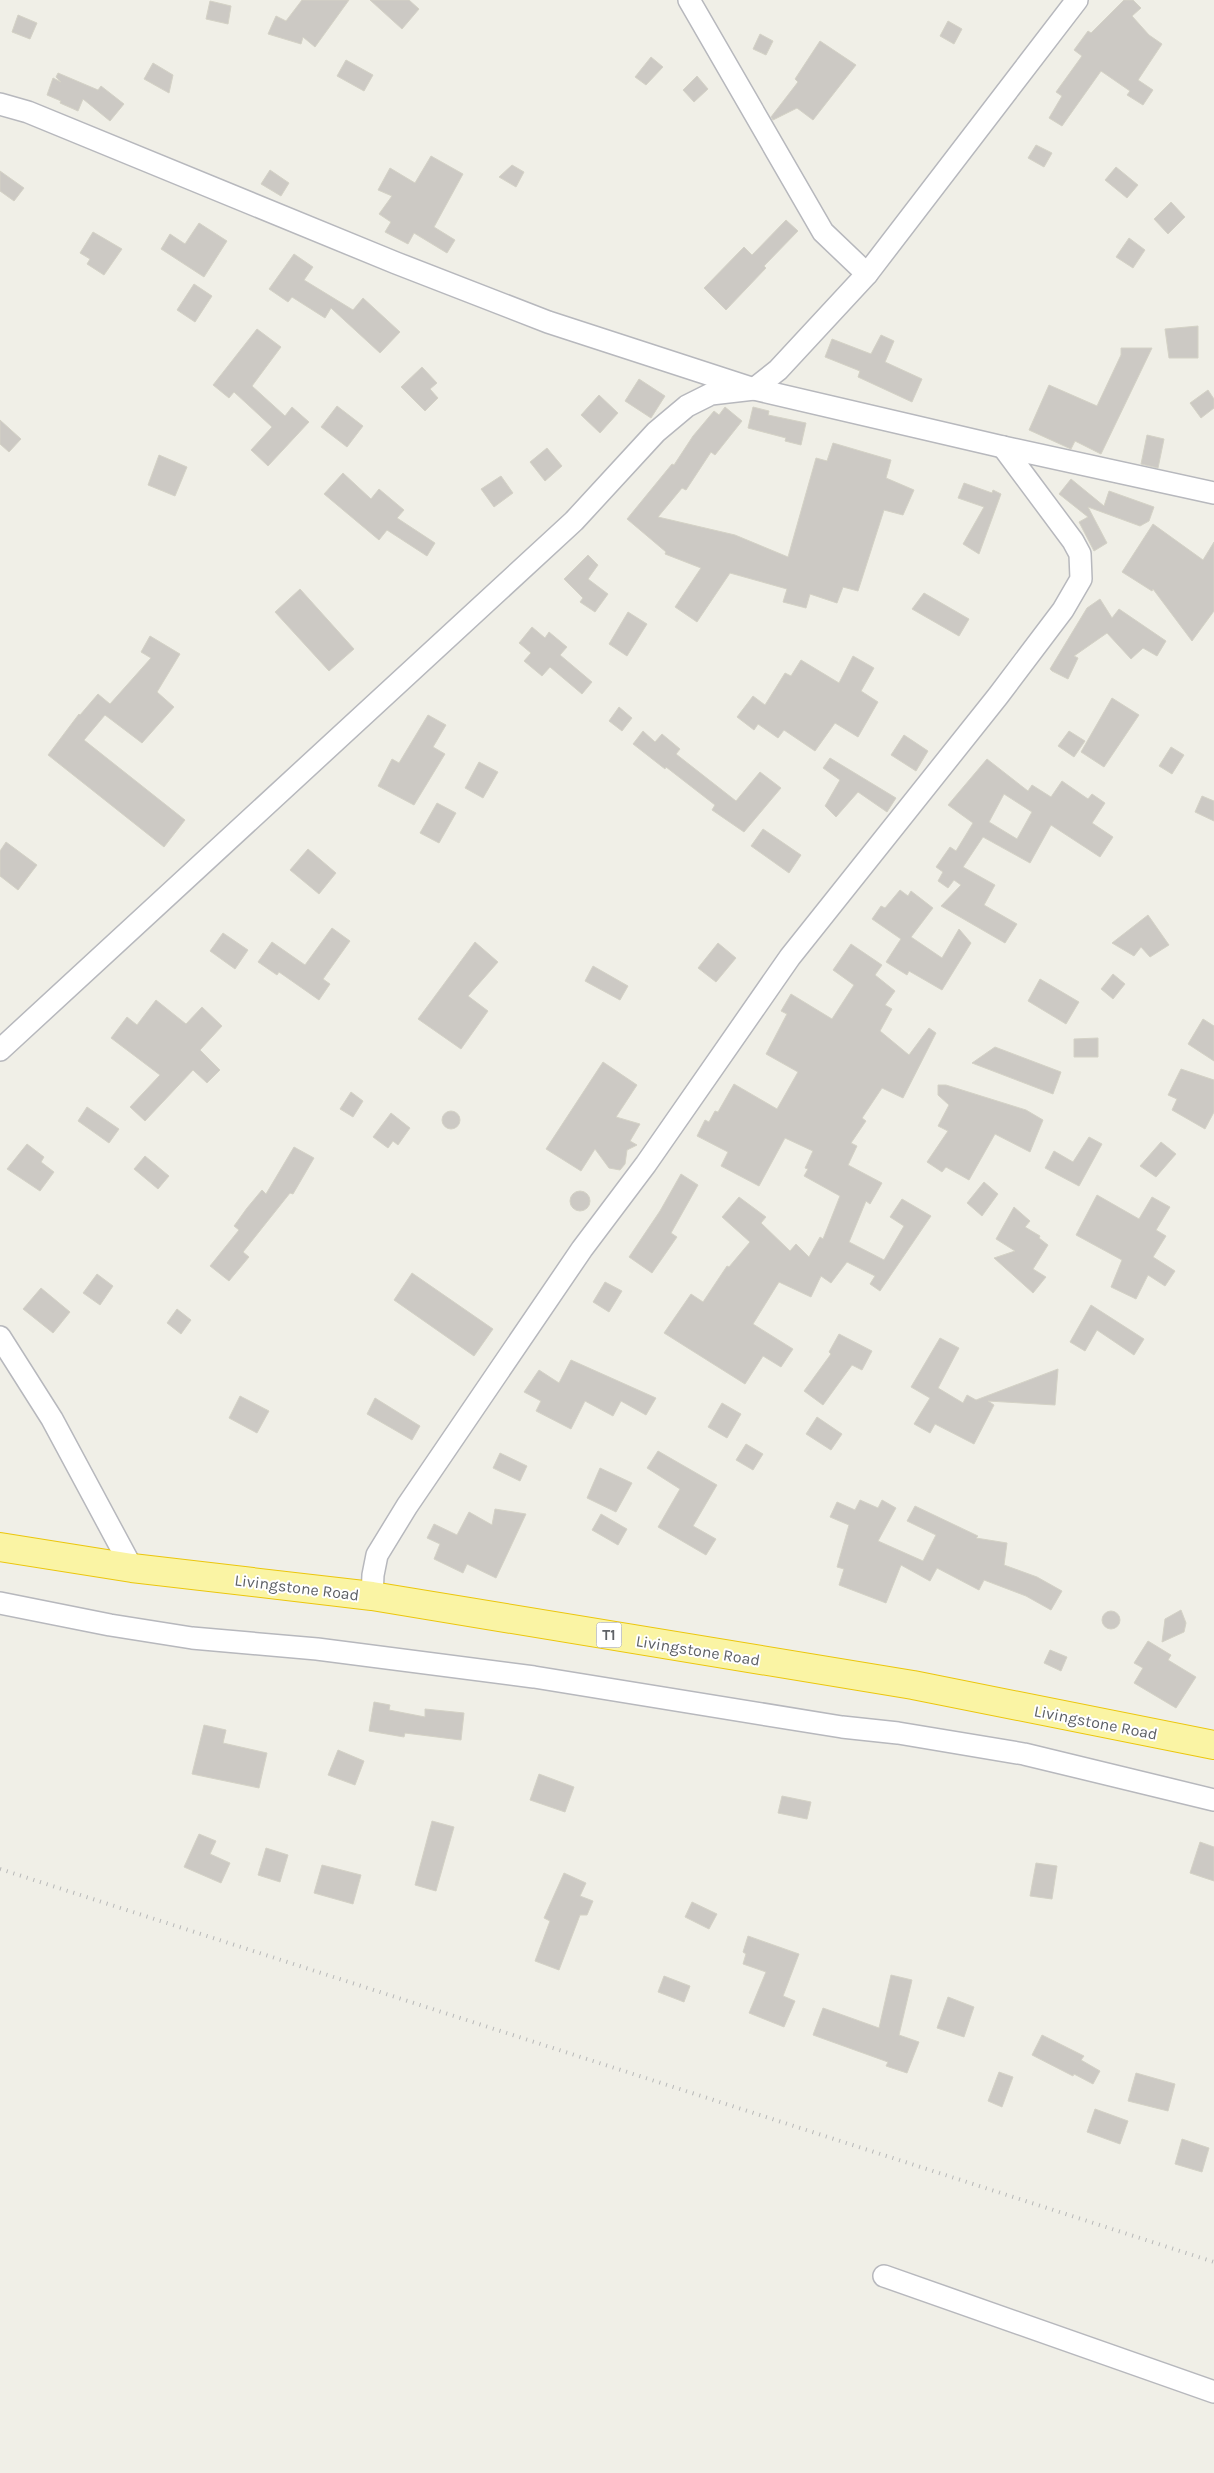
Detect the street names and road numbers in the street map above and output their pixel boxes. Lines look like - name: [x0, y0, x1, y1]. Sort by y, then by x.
- street label: Livingstone Road: [234, 1570, 360, 1605]
- road number: T1: [596, 1622, 622, 1648]
- street label: Livingstone Road: [634, 1631, 761, 1670]
- street label: Livingstone Road: [1033, 1701, 1159, 1744]

